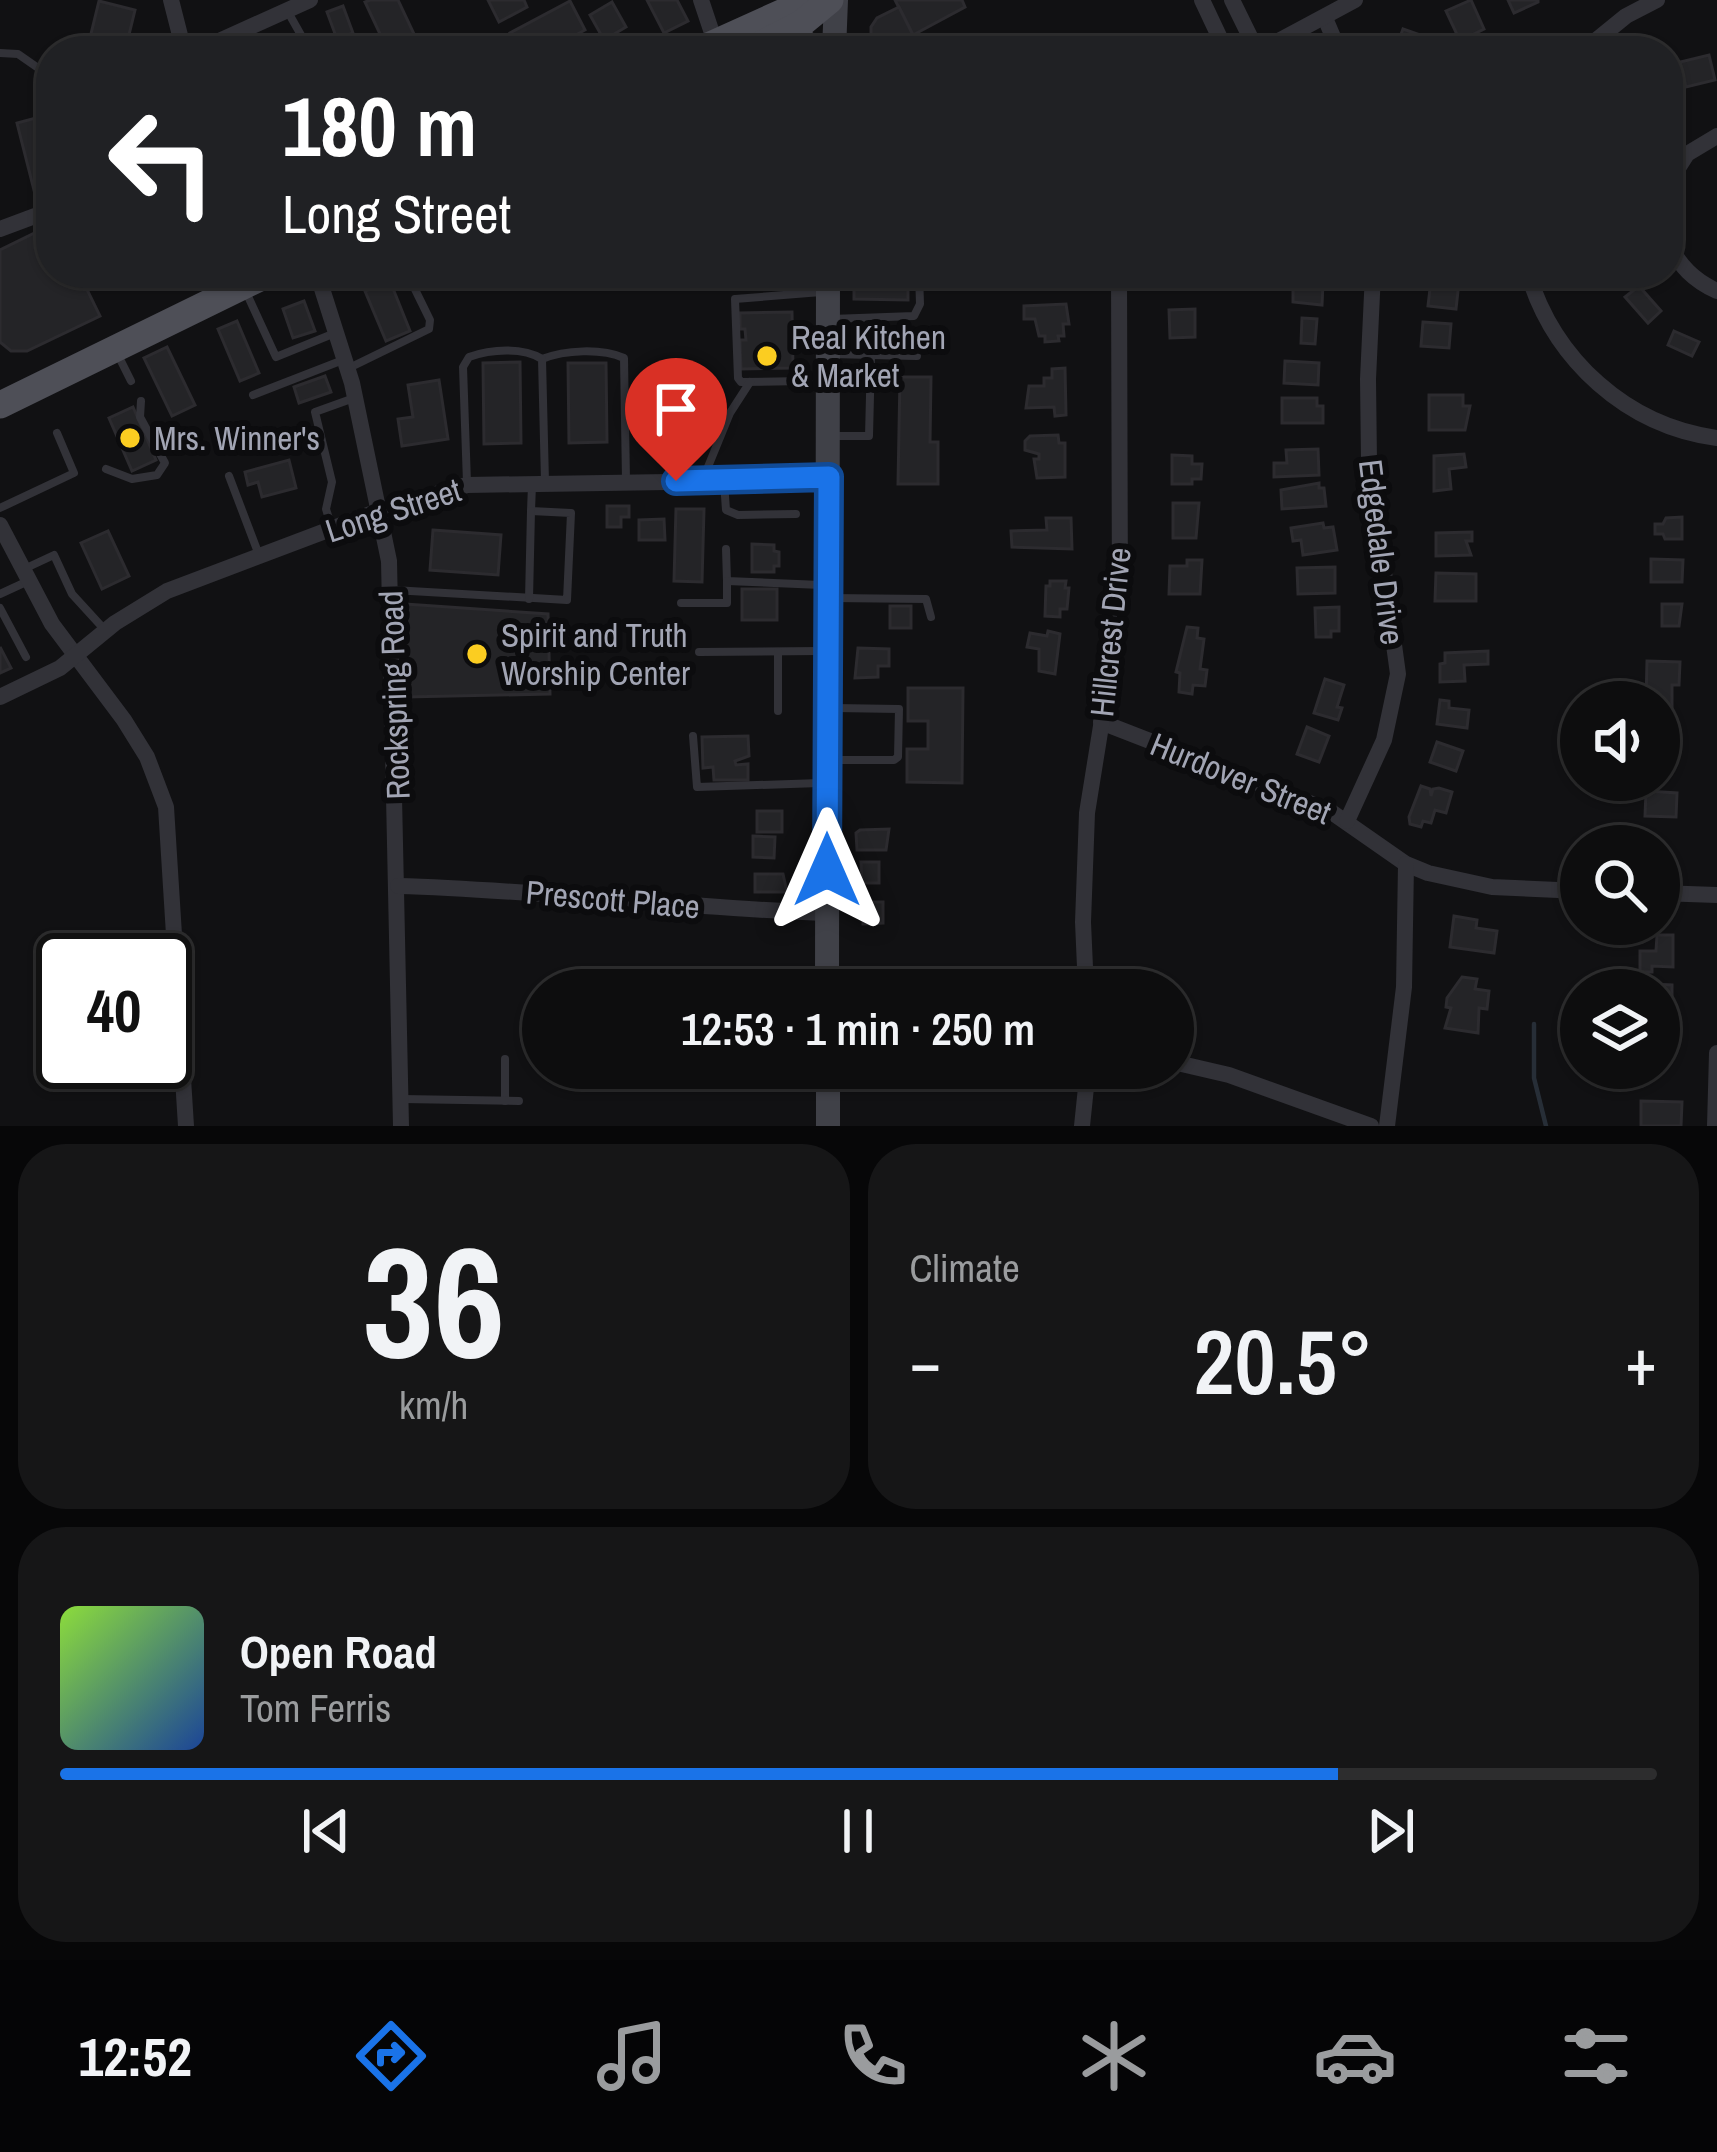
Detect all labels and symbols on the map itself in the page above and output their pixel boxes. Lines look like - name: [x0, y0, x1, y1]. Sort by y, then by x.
- place label: Real Kitchen & Market: [791, 315, 946, 397]
- marker: Real Kitchen & Market: [754, 343, 780, 369]
- pin: [625, 358, 727, 481]
- place label: Mrs. Winner's: [154, 416, 320, 460]
- marker: Mrs. Winner's: [117, 425, 143, 451]
- street label: Edgedale Drive: [1349, 457, 1415, 647]
- street label: Long Street: [320, 467, 466, 553]
- street label: Hillcrest Drive: [1079, 545, 1141, 719]
- street label: Rockspring Road: [368, 590, 420, 800]
- place label: Spirit and Truth Worship Center: [501, 613, 690, 695]
- marker: Spirit and Truth Worship Center: [464, 641, 490, 667]
- street label: Hurdover Street: [1144, 722, 1338, 834]
- position arrow: [764, 807, 890, 933]
- street label: Prescott Place: [524, 869, 702, 929]
- speed limit sign: 40: [36, 933, 192, 1089]

